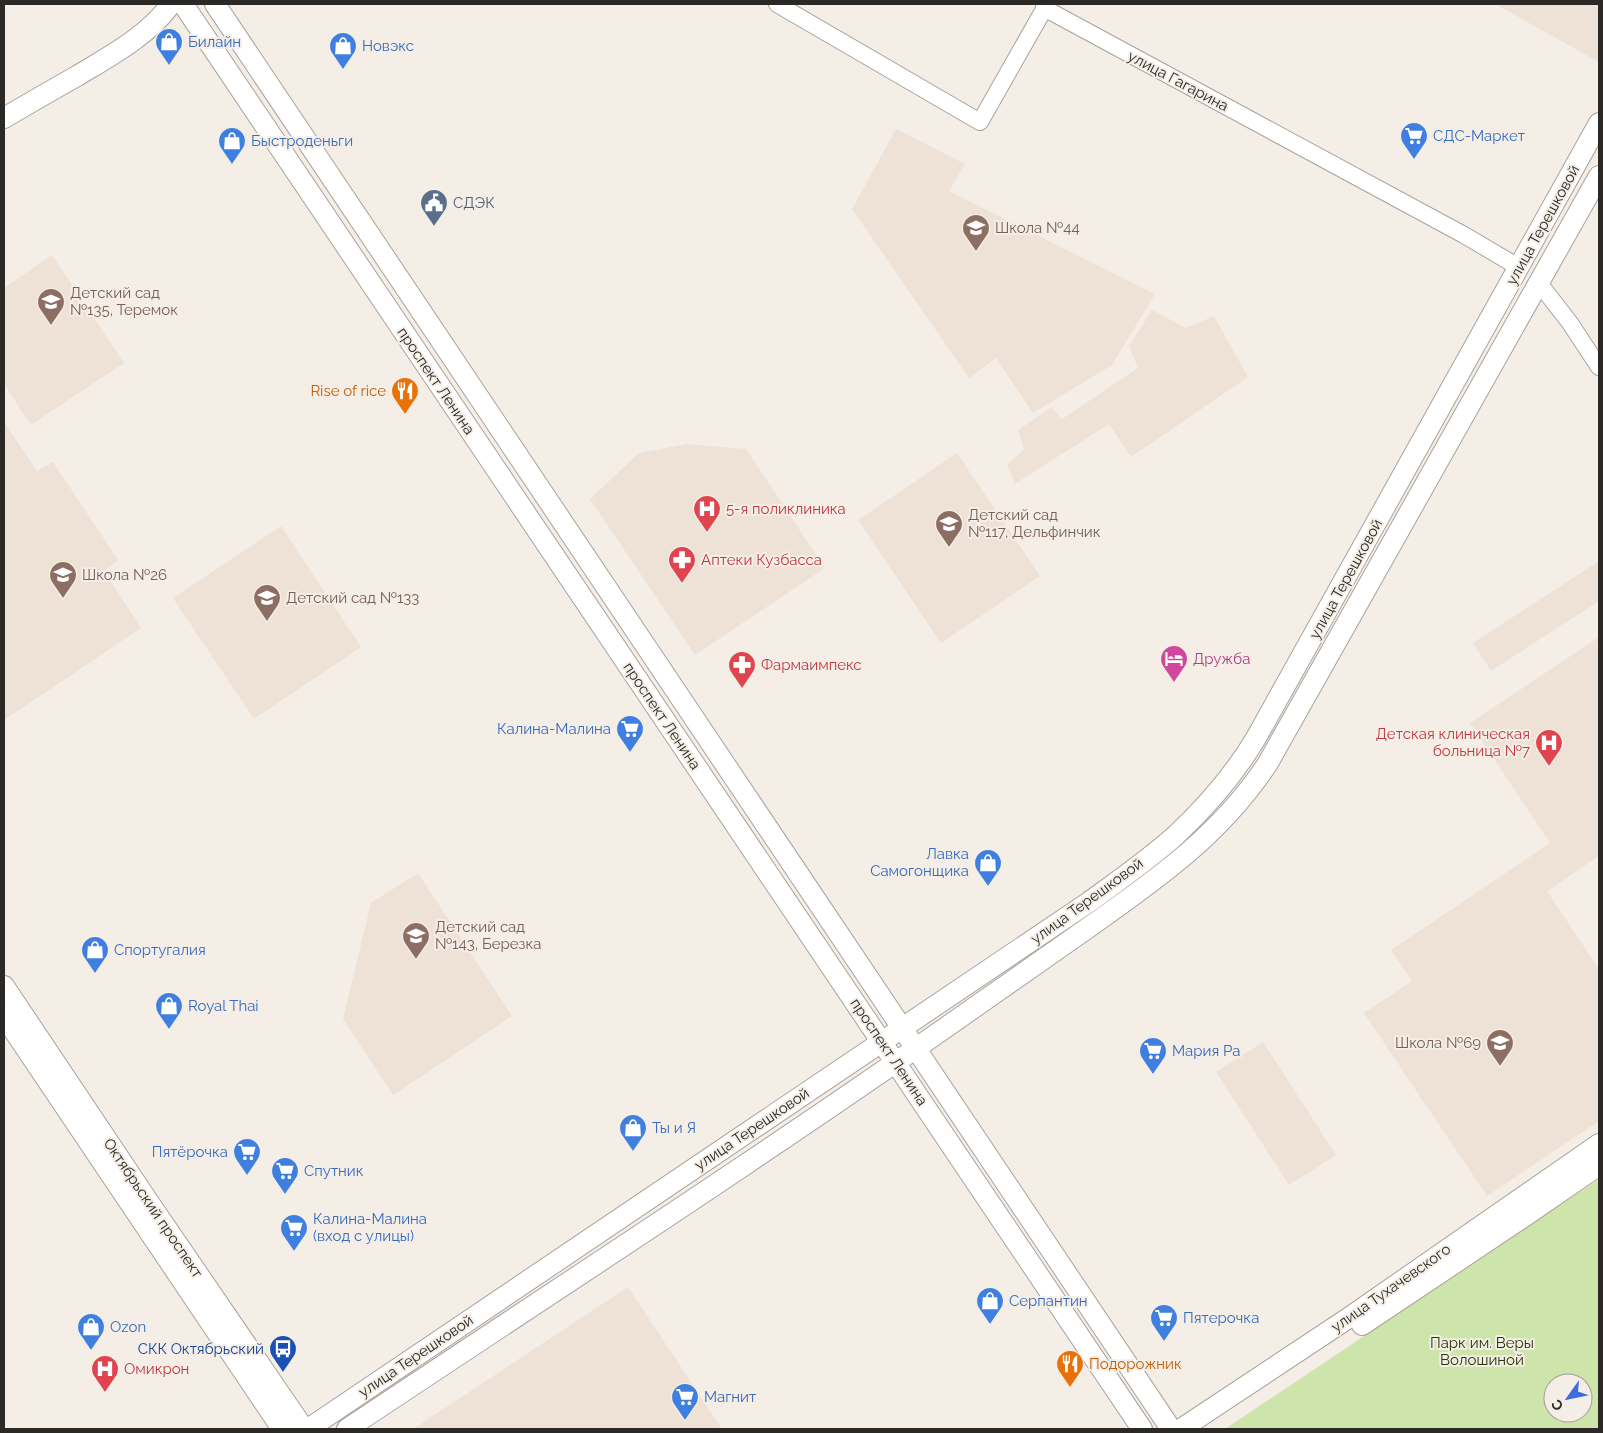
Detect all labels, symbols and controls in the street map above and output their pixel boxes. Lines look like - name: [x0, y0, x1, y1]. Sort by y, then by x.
- shop icon: Билайн: [154, 27, 184, 66]
- shop icon: Новэкс: [328, 31, 358, 70]
- place label: Билайн: [188, 33, 241, 51]
- place label: Новэкс: [362, 37, 414, 55]
- street label: улица Гагарина: [1125, 47, 1231, 115]
- supermarket icon: СДС-Маркет: [1399, 121, 1429, 160]
- shop icon: Быстроденьги: [217, 126, 247, 165]
- place label: СДС-Маркет: [1433, 127, 1525, 145]
- place label: Быстроденьги: [251, 132, 353, 150]
- street label: улица Терешковой: [1503, 162, 1583, 288]
- public building icon: СДЭК: [419, 188, 449, 227]
- place label: СДЭК: [453, 194, 495, 212]
- school or university icon: Школа №44: [961, 213, 991, 252]
- place label: Школа №44: [995, 219, 1080, 237]
- place label: Детский сад №135, Теремок: [70, 284, 178, 319]
- school or university icon: Детский сад №135, Теремок: [36, 287, 66, 326]
- street label: проспект Ленина: [393, 324, 479, 438]
- restaurant icon: Rise of rice: [390, 376, 420, 415]
- place label: Rise of rice: [310, 382, 386, 400]
- hospital icon: 5-я поликлиника: [692, 494, 722, 533]
- place label: 5-я поликлиника: [726, 500, 846, 518]
- place label: Детский сад №117, Дельфинчик: [968, 506, 1101, 541]
- school or university icon: Детский сад №117, Дельфинчик: [934, 509, 964, 548]
- street label: улица Терешковой: [1306, 516, 1386, 642]
- pharmacy icon: Аптеки Кузбасса: [667, 545, 697, 584]
- place label: Аптеки Кузбасса: [701, 551, 822, 569]
- school or university icon: Школа №26: [48, 560, 78, 599]
- place label: Школа №26: [82, 566, 167, 584]
- school or university icon: Детский сад №133: [252, 583, 282, 622]
- place label: Детский сад №133: [286, 589, 419, 607]
- hotel icon: Дружба: [1159, 644, 1189, 683]
- pharmacy icon: Фармаимпекс: [727, 650, 757, 689]
- place label: Дружба: [1193, 650, 1250, 668]
- place label: Фармаимпекс: [761, 656, 862, 674]
- street label: проспект Ленина: [619, 659, 705, 773]
- supermarket icon: Калина-Малина: [615, 714, 645, 753]
- place label: Калина-Малина: [497, 720, 611, 738]
- place label: Детская клиническая больница №7: [1376, 725, 1530, 760]
- hospital icon: Детская клиническая больница №7: [1534, 728, 1564, 767]
- place label: Лавка Самогонщика: [870, 845, 969, 880]
- shop icon: Лавка Самогонщика: [973, 848, 1003, 887]
- street label: улица Терешковой: [1027, 854, 1147, 948]
- place label: Детский сад №143, Березка: [435, 918, 541, 953]
- school or university icon: Детский сад №143, Березка: [401, 921, 431, 960]
- shop icon: Спортугалия: [80, 935, 110, 974]
- place label: Спортугалия: [114, 941, 206, 959]
- shop icon: Royal Thai: [154, 991, 184, 1030]
- street label: проспект Ленина: [846, 995, 932, 1109]
- place label: Royal Thai: [188, 997, 259, 1015]
- school or university icon: Школа №69: [1485, 1028, 1515, 1067]
- place label: Школа №69: [1395, 1034, 1481, 1052]
- supermarket icon: Мария Ра: [1138, 1036, 1168, 1075]
- place label: Мария Ра: [1172, 1042, 1240, 1060]
- street label: улица Терешковой: [691, 1084, 813, 1174]
- shop icon: Ты и Я: [618, 1113, 648, 1152]
- place label: Ты и Я: [652, 1119, 696, 1137]
- street label: Октябрьский проспект: [100, 1135, 206, 1281]
- supermarket icon: Пятёрочка: [232, 1137, 262, 1176]
- place label: Пятёрочка: [152, 1143, 228, 1161]
- supermarket icon: Спутник: [270, 1156, 300, 1195]
- place label: Спутник: [304, 1162, 364, 1180]
- place label: Калина-Малина (вход с улицы): [313, 1210, 427, 1245]
- supermarket icon: Калина-Малина (вход с улицы): [279, 1213, 309, 1252]
- street label: улица Тухачевского: [1328, 1240, 1454, 1336]
- shop icon: Серпантин: [975, 1286, 1005, 1325]
- place label: Серпантин: [1009, 1292, 1088, 1310]
- supermarket icon: Пятерочка: [1149, 1303, 1179, 1342]
- place label: Пятерочка: [1183, 1309, 1259, 1327]
- street label: улица Терешковой: [355, 1311, 477, 1401]
- shop icon: Ozon: [76, 1312, 106, 1351]
- place label: Ozon: [110, 1318, 146, 1336]
- bus stop icon: СКК Октябрьский: [268, 1334, 298, 1373]
- park label: Парк им. Веры Волошиной: [1430, 1334, 1534, 1369]
- place label: СКК Октябрьский: [138, 1340, 264, 1358]
- restaurant icon: Подорожник: [1055, 1349, 1085, 1388]
- hospital icon: Омикрон: [90, 1354, 120, 1393]
- place label: Подорожник: [1089, 1355, 1182, 1373]
- place label: Омикрон: [124, 1360, 189, 1378]
- north arrow: [1543, 1373, 1593, 1423]
- supermarket icon: Магнит: [670, 1382, 700, 1421]
- place label: Магнит: [704, 1388, 756, 1406]
- text: С: [1548, 1396, 1566, 1413]

